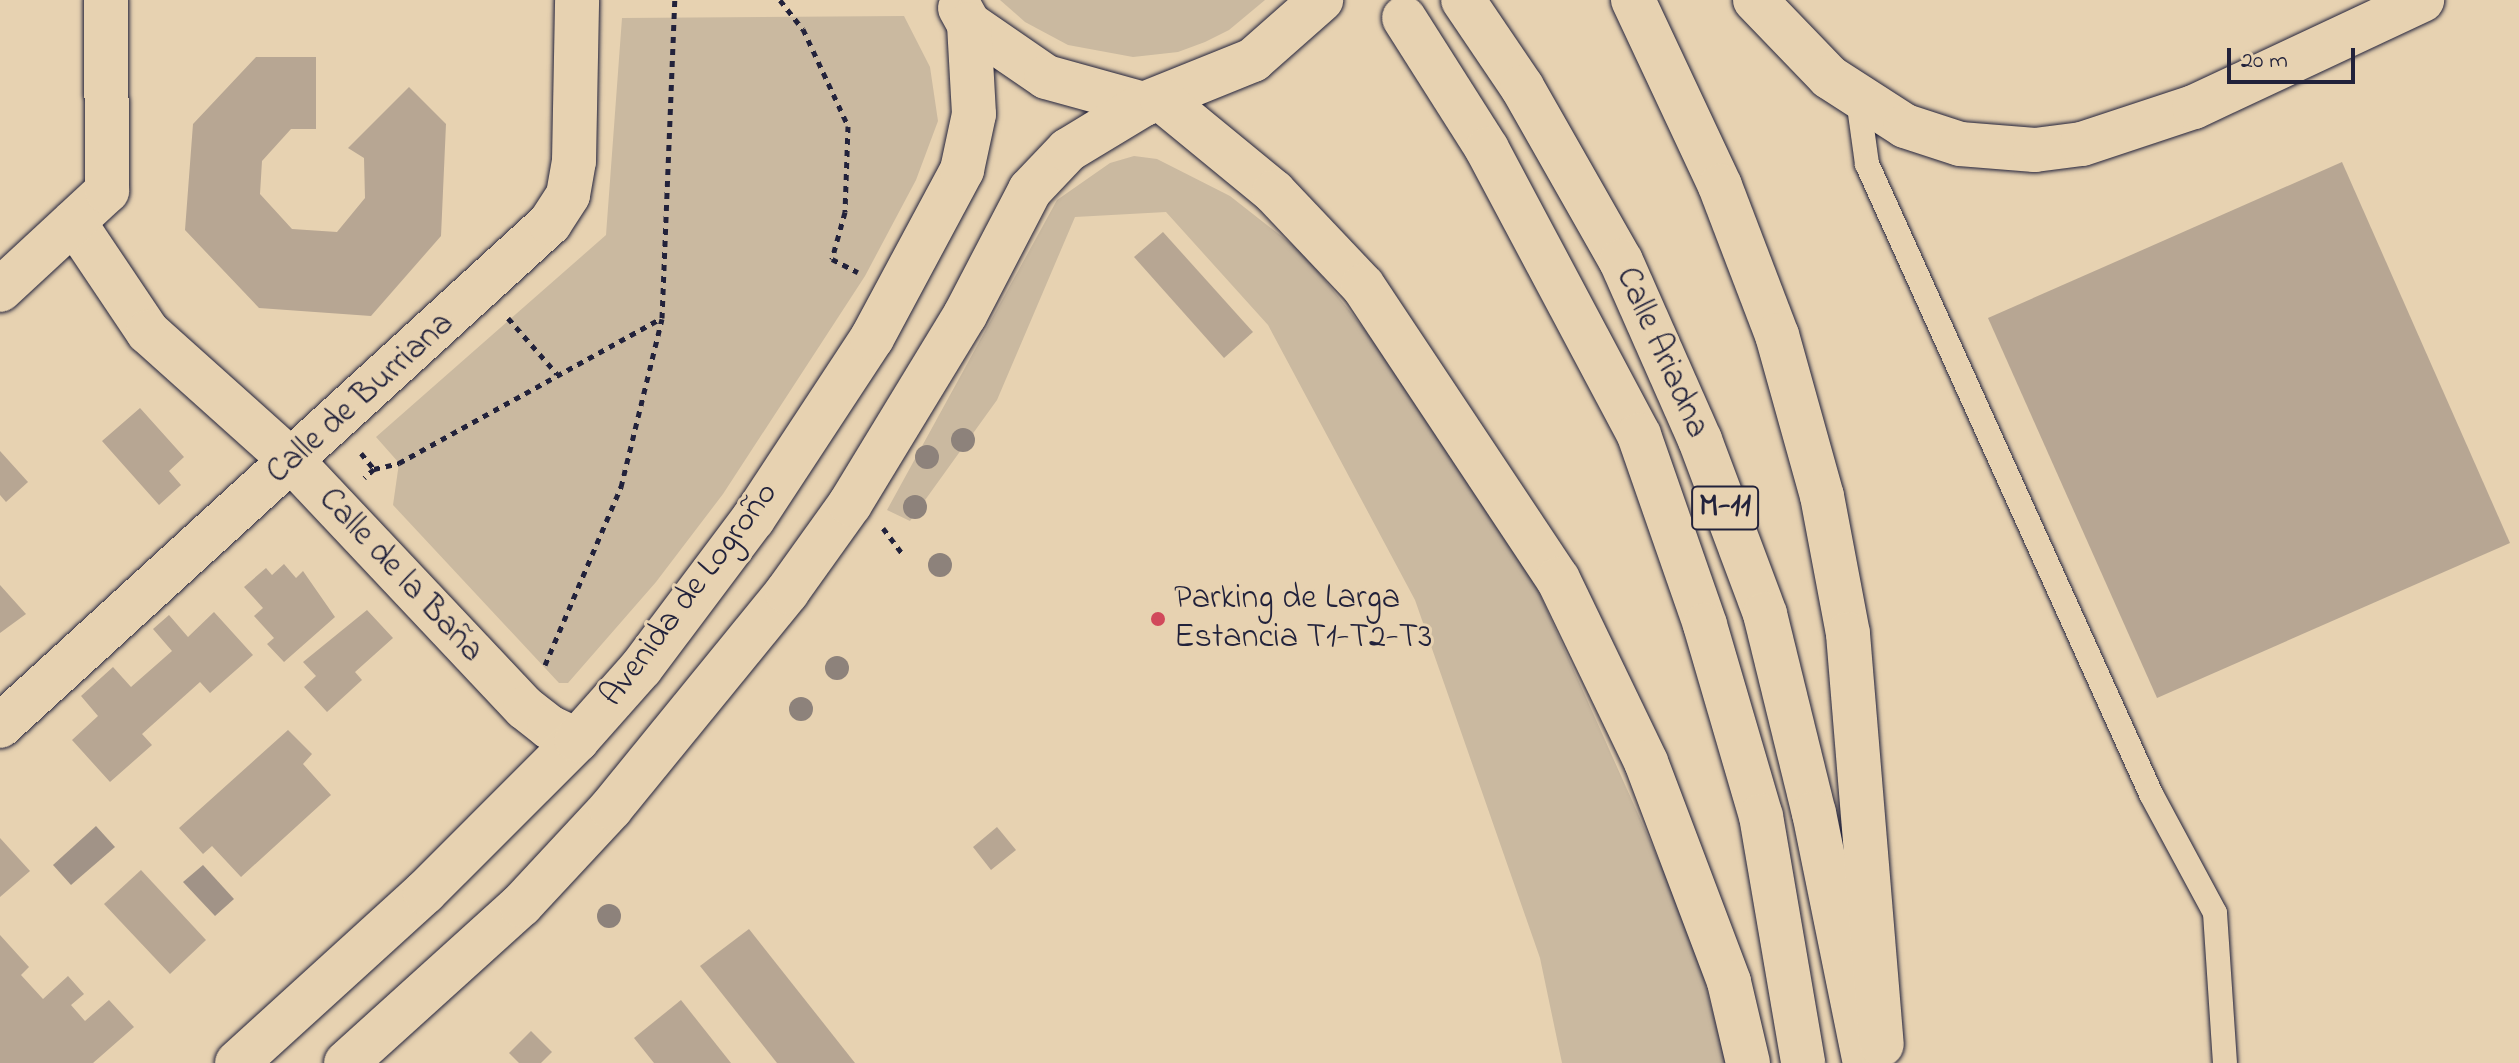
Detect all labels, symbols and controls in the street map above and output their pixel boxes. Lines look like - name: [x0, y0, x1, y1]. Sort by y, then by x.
- scale bar: [2231, 32, 2359, 82]
- text: 20 m: [2241, 44, 2288, 79]
- street label: Calle Ariadna: [1605, 261, 1717, 445]
- street label: Calle de Burriana: [259, 304, 463, 494]
- street label: Avenida de Logroño: [592, 475, 788, 715]
- street label: Calle de la Baña: [309, 480, 491, 672]
- road number: M-11: [1691, 480, 1759, 536]
- place label: Parking de Larga Estancia T1-T2-T3: [1174, 579, 1432, 658]
- marker: Parking de Larga Estancia T1-T2-T3: [1149, 610, 1167, 628]

